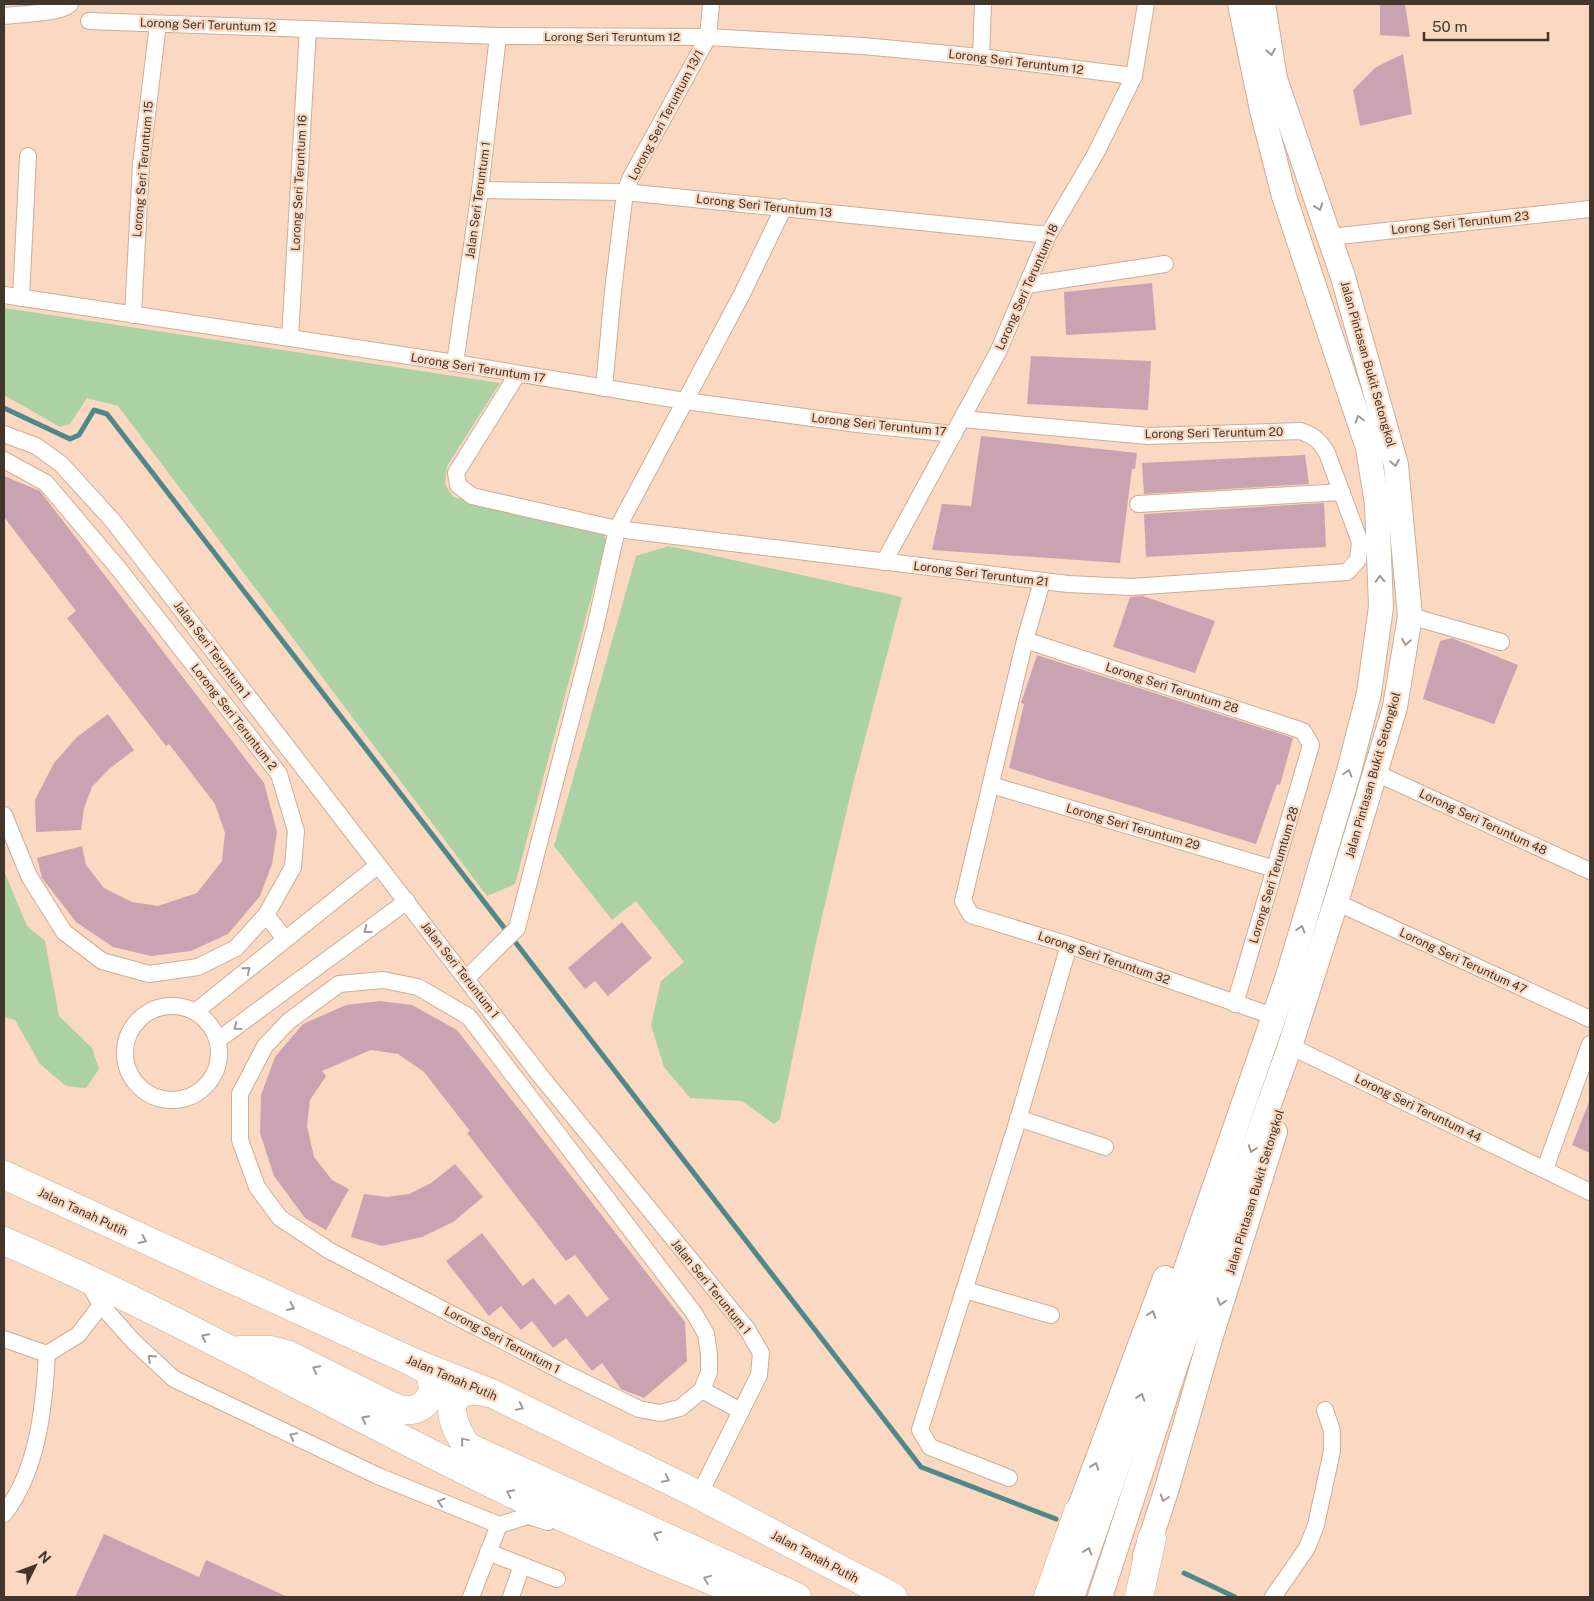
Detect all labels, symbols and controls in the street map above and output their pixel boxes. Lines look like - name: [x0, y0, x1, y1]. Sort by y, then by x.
- scale bar: [1424, 10, 1548, 42]
- street label: Lorong Seri Teruntum 12: [140, 16, 276, 34]
- text: 50 m: [1432, 18, 1467, 35]
- street label: Lorong Seri Teruntum 12: [544, 30, 680, 44]
- street label: Lorong Seri Teruntum 13/1: [626, 47, 706, 183]
- street label: Lorong Seri Teruntum 12: [948, 47, 1084, 77]
- one-way arrow: [1265, 48, 1275, 56]
- street label: Lorong Seri Teruntum 15: [130, 100, 156, 238]
- street label: Lorong Seri Teruntum 16: [288, 115, 310, 251]
- street label: Jalan Seri Teruntum 1: [463, 141, 493, 259]
- street label: Lorong Seri Teruntum 13: [695, 192, 833, 220]
- one-way arrow: [1313, 202, 1323, 210]
- street label: Lorong Seri Teruntum 23: [1390, 209, 1530, 237]
- street label: Lorong Seri Teruntum 18: [993, 222, 1061, 352]
- street label: Jalan Pintasan Bukit Setongkol: [1338, 279, 1399, 449]
- street label: Lorong Seri Teruntum 17: [410, 350, 546, 386]
- street label: Lorong Seri Teruntum 17: [811, 411, 947, 439]
- one-way arrow: [1355, 415, 1365, 423]
- street label: Lorong Seri Teruntum 20: [1145, 425, 1283, 441]
- one-way arrow: [1389, 459, 1399, 467]
- street label: Lorong Seri Teruntum 21: [913, 559, 1049, 589]
- one-way arrow: [1374, 575, 1385, 583]
- street label: Jalan Seri Teruntum 1: [171, 599, 253, 701]
- one-way arrow: [1401, 638, 1412, 646]
- street label: Lorong Seri Teruntum 28: [1104, 660, 1240, 716]
- street label: Lorong Seri Teruntum 2: [188, 661, 280, 773]
- street label: Jalan Pintasan Bukit Setongkol: [1343, 690, 1404, 860]
- one-way arrow: [1343, 770, 1353, 778]
- street label: Lorong Seri Teruntum 48: [1417, 786, 1549, 858]
- street label: Lorong Seri Teruntum 29: [1064, 801, 1202, 853]
- street label: Lorong Seri Terumtum 28: [1246, 805, 1302, 945]
- street label: Jalan Seri Teruntum 1: [418, 919, 502, 1021]
- one-way arrow: [363, 924, 373, 933]
- one-way arrow: [1295, 925, 1305, 933]
- street label: Lorong Seri Teruntum 47: [1397, 925, 1529, 997]
- street label: Lorong Seri Teruntum 32: [1036, 929, 1172, 987]
- one-way arrow: [241, 966, 250, 975]
- one-way arrow: [234, 1021, 243, 1029]
- street label: Lorong Seri Teruntum 44: [1352, 1071, 1484, 1145]
- street label: Jalan Pintasan Bukit Setongkol: [1223, 1107, 1287, 1276]
- one-way arrow: [1248, 1144, 1258, 1153]
- street label: Jalan Tanah Putih: [36, 1185, 130, 1239]
- one-way arrow: [138, 1234, 147, 1244]
- street label: Jalan Seri Teruntum 1: [668, 1237, 754, 1337]
- one-way arrow: [1217, 1298, 1227, 1306]
- one-way arrow: [286, 1301, 295, 1312]
- street label: Lorong Seri Teruntum 1: [442, 1304, 562, 1376]
- one-way arrow: [1146, 1310, 1156, 1318]
- one-way arrow: [201, 1333, 210, 1343]
- street label: Jalan Tanah Putih: [405, 1353, 499, 1403]
- one-way arrow: [148, 1355, 157, 1364]
- one-way arrow: [312, 1365, 321, 1375]
- one-way arrow: [1135, 1394, 1145, 1402]
- one-way arrow: [515, 1401, 524, 1412]
- one-way arrow: [361, 1415, 370, 1425]
- one-way arrow: [289, 1432, 298, 1442]
- one-way arrow: [461, 1438, 470, 1447]
- one-way arrow: [1089, 1462, 1099, 1471]
- one-way arrow: [661, 1473, 670, 1483]
- one-way arrow: [506, 1488, 515, 1499]
- one-way arrow: [1160, 1494, 1170, 1502]
- one-way arrow: [437, 1497, 446, 1507]
- street label: Jalan Tanah Putih: [769, 1528, 861, 1586]
- one-way arrow: [653, 1530, 662, 1541]
- north arrow: [10, 1541, 60, 1591]
- one-way arrow: [1082, 1547, 1092, 1556]
- text: N: [35, 1548, 54, 1567]
- one-way arrow: [703, 1575, 712, 1585]

